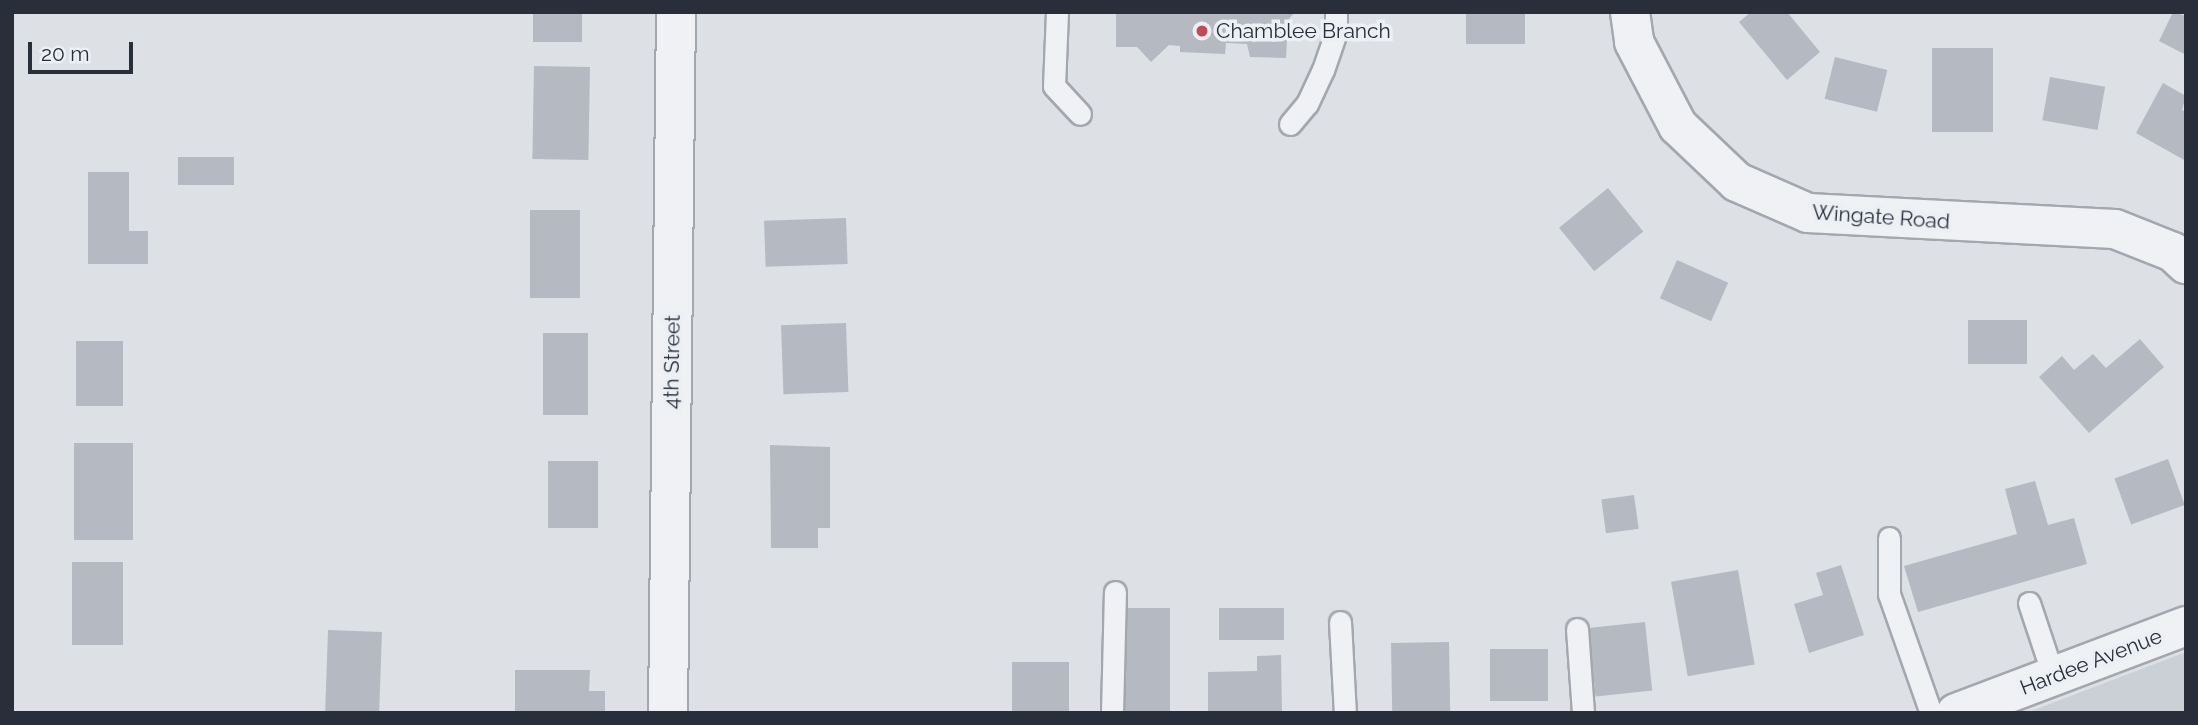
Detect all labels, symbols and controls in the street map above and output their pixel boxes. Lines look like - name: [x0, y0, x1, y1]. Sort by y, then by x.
- place label: Chamblee Branch: [1216, 18, 1391, 44]
- marker: Chamblee Branch: [1194, 23, 1210, 39]
- scale bar: [32, 28, 136, 72]
- text: 20 m: [41, 41, 89, 66]
- street label: Wingate Road: [1811, 200, 1951, 234]
- street label: 4th Street: [659, 315, 685, 409]
- street label: Hardee Avenue: [2016, 623, 2166, 701]

